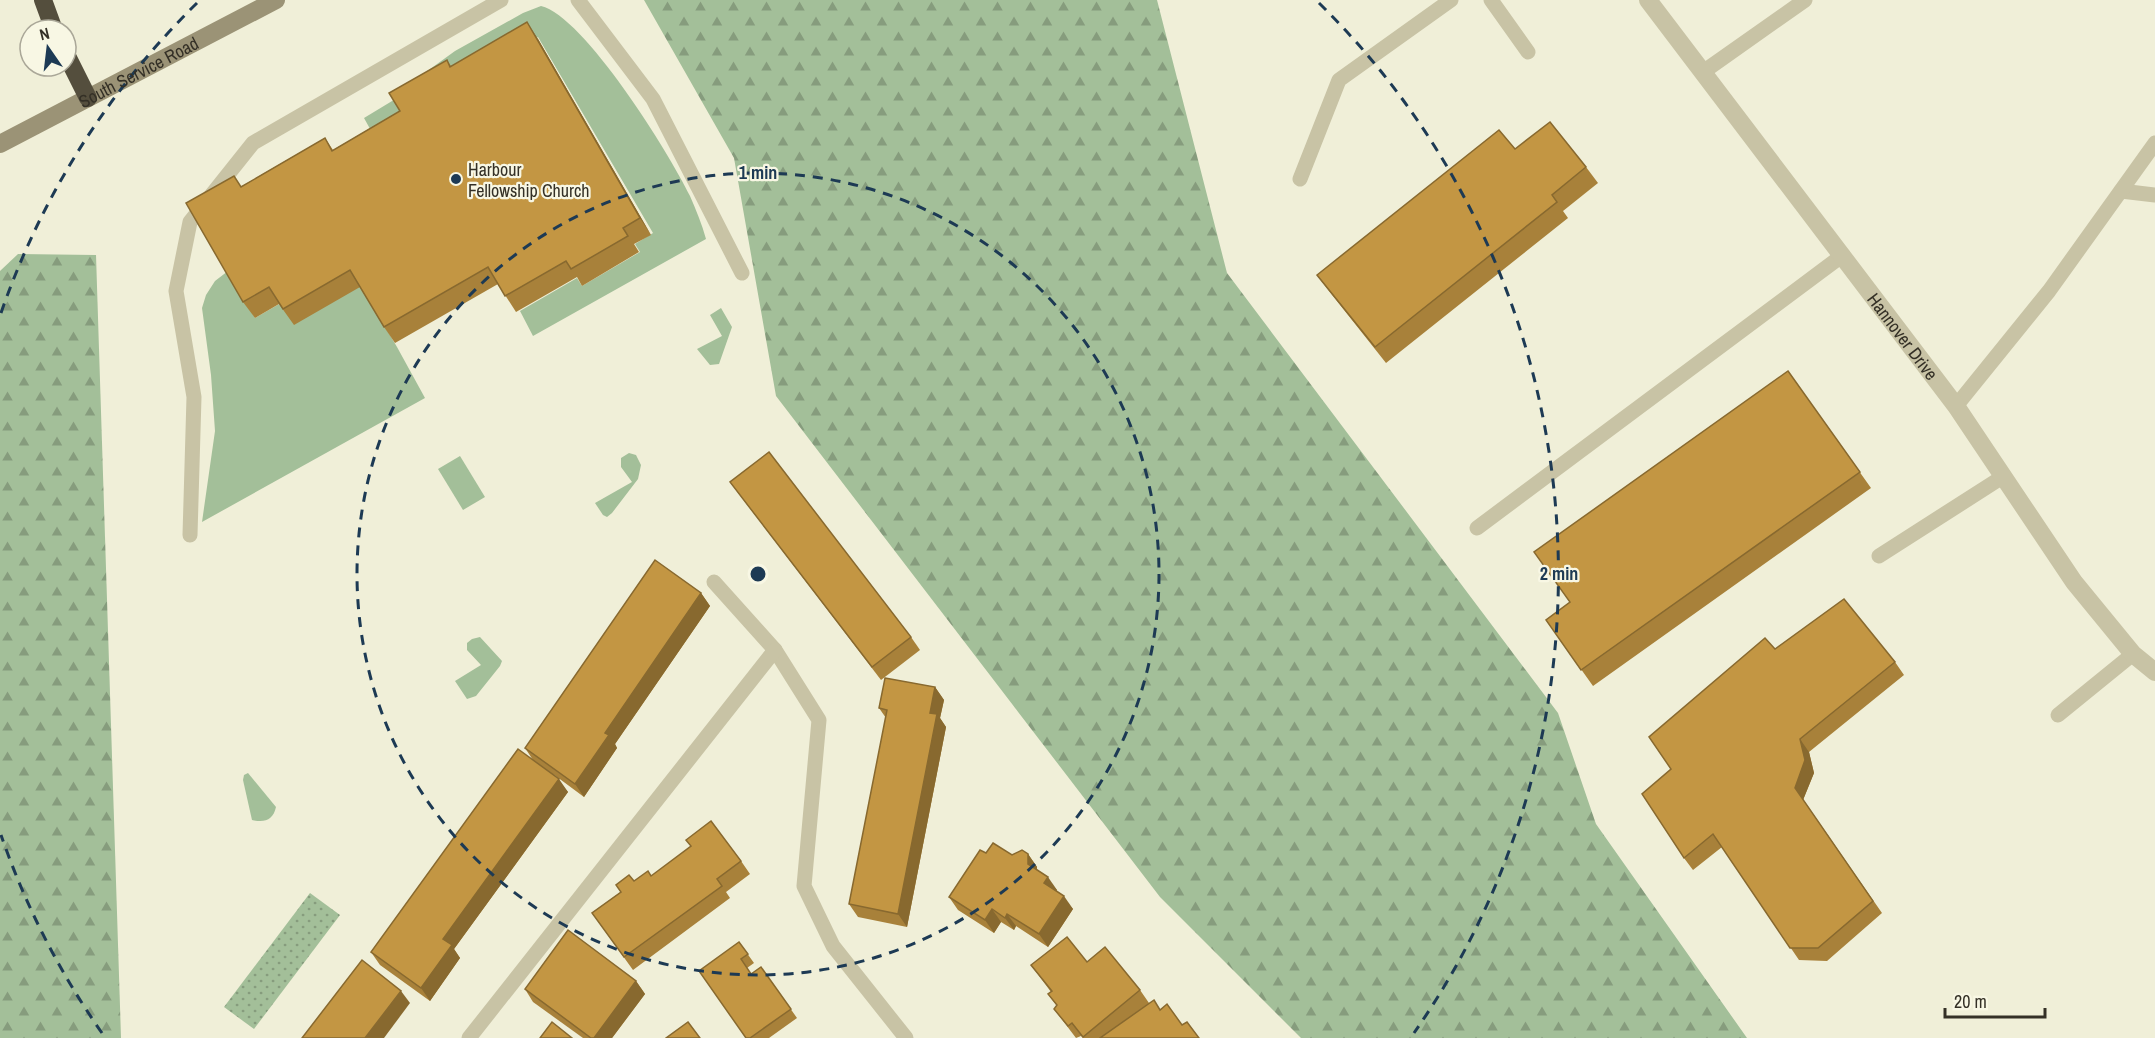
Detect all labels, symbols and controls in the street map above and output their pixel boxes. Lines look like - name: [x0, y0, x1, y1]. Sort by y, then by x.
- north arrow: [18, 18, 78, 78]
- text: N: [37, 22, 52, 45]
- street label: South Service Road: [74, 30, 203, 114]
- place label: Harbour Fellowship Church: [468, 157, 590, 203]
- text: 1 min: [739, 160, 777, 185]
- marker: Harbour Fellowship Church: [449, 172, 463, 186]
- street label: Hannover Drive: [1862, 287, 1944, 385]
- text: 2 min: [1540, 561, 1578, 586]
- centre of rings: [748, 564, 768, 584]
- scale bar: [1945, 981, 2046, 1019]
- text: 20 m: [1954, 989, 1987, 1014]

